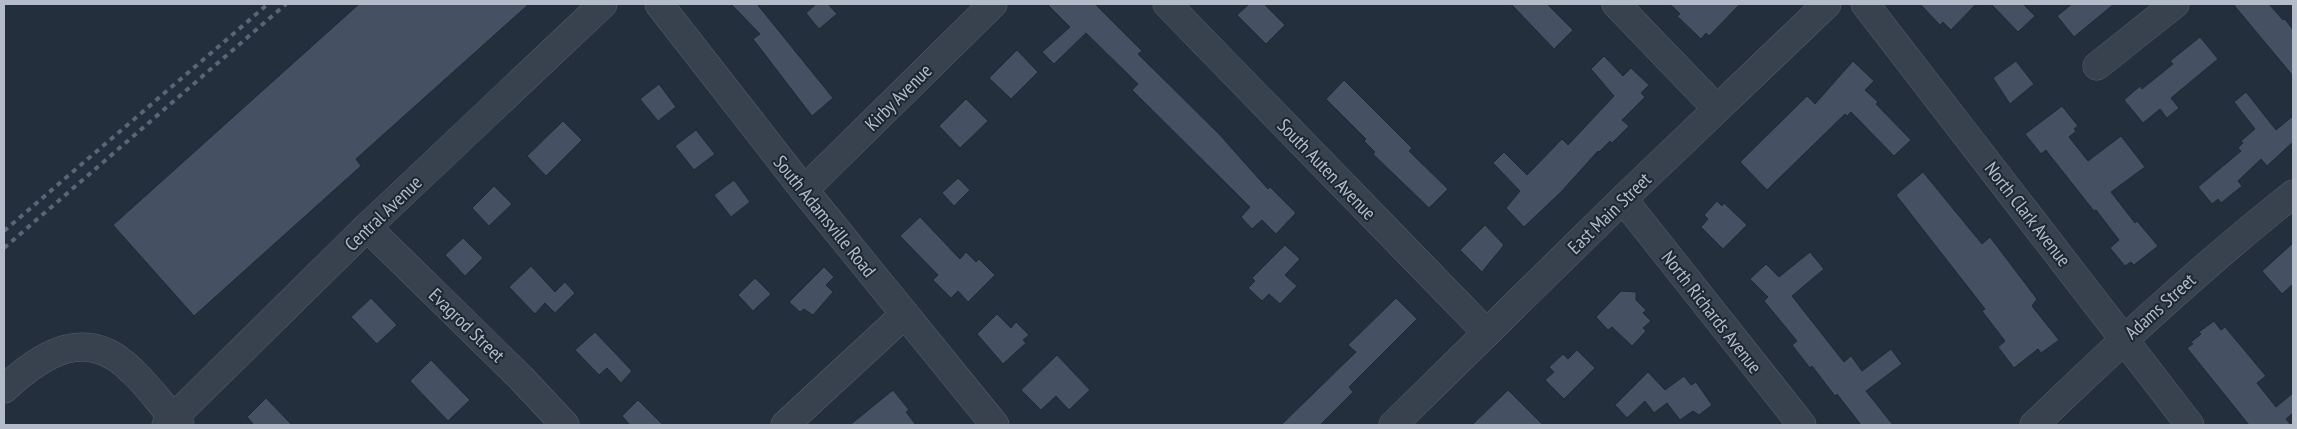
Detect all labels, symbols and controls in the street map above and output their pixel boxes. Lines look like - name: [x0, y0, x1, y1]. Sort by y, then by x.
- street label: Kirby Avenue: [859, 58, 937, 136]
- street label: South Auten Avenue: [1273, 113, 1381, 225]
- street label: South Adamsville Road: [768, 150, 882, 282]
- street label: North Clark Avenue: [1980, 157, 2076, 271]
- street label: East Main Street: [1562, 167, 1656, 259]
- street label: Central Avenue: [339, 170, 427, 256]
- street label: North Richards Avenue: [1657, 246, 1767, 378]
- street label: Adams Street: [2120, 267, 2201, 344]
- street label: Evagrod Street: [424, 283, 511, 368]

